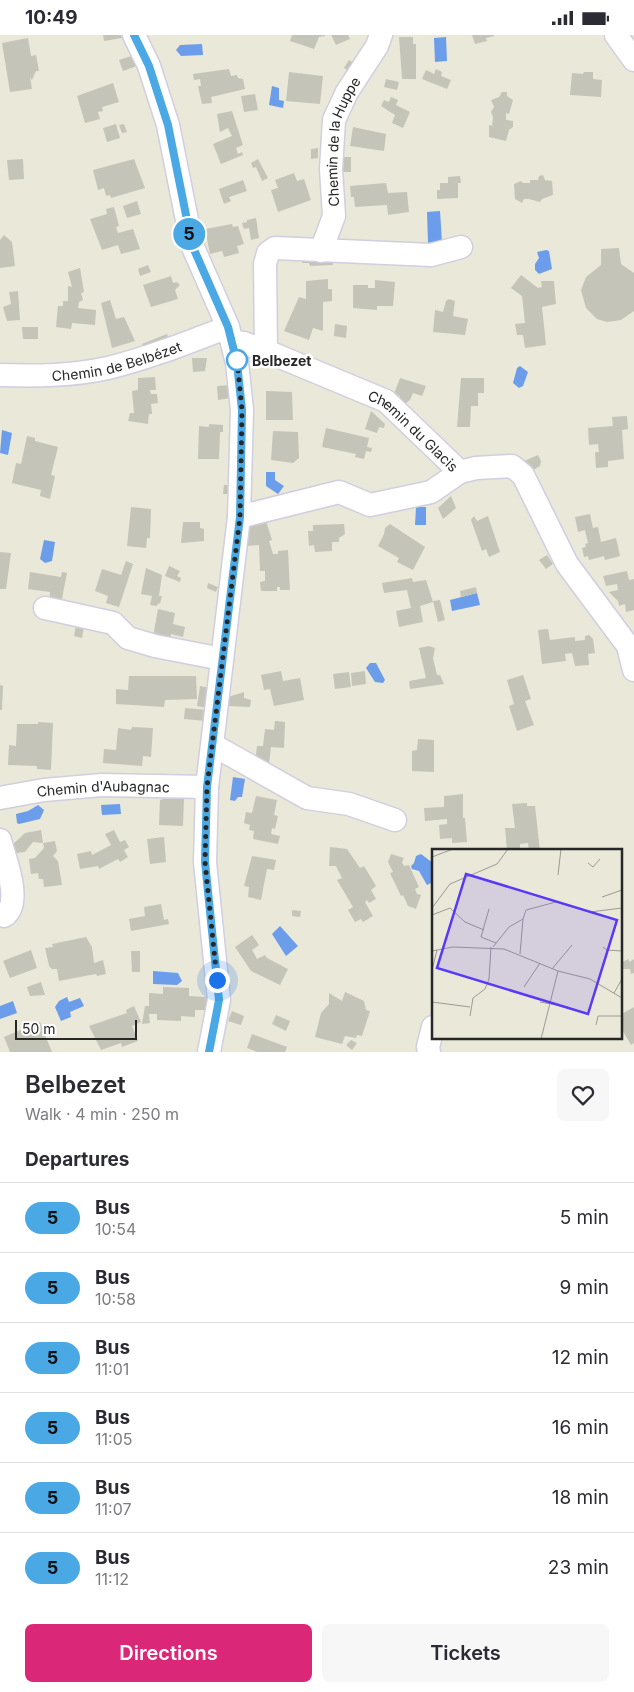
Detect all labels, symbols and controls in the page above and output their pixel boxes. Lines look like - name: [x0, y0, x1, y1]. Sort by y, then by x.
- text: 10:49: [25, 6, 78, 29]
- street label: Chemin de la Huppe: [322, 73, 363, 207]
- line badge: 5: [173, 218, 205, 250]
- text: 5: [183, 223, 195, 244]
- street label: Chemin de Belbézet: [51, 337, 184, 384]
- marker: Belbezet: [226, 349, 248, 371]
- place label: Belbezet: [252, 352, 312, 369]
- street label: Chemin du Glacis: [366, 386, 462, 475]
- street label: Chemin d'Aubagnac: [35, 776, 170, 800]
- inset map: [432, 849, 622, 1039]
- your location: [205, 968, 230, 993]
- scale bar: [15, 1017, 138, 1040]
- text: 50 m: [22, 1020, 56, 1037]
- button: heart: [557, 1069, 609, 1121]
- text: Belbezet: [25, 1070, 126, 1099]
- text: Walk · 4 min · 250 m: [25, 1104, 179, 1124]
- text: Departures: [25, 1148, 129, 1171]
- text: Bus: [95, 1196, 130, 1219]
- text: 5 min: [560, 1206, 609, 1229]
- text: 5: [47, 1207, 58, 1228]
- text: 10:54: [95, 1219, 136, 1239]
- text: Bus: [95, 1266, 130, 1289]
- text: 9 min: [559, 1276, 609, 1299]
- text: 5: [47, 1277, 58, 1298]
- text: 10:58: [95, 1289, 136, 1309]
- text: Bus: [95, 1336, 130, 1359]
- text: 12 min: [552, 1346, 609, 1369]
- text: 5: [47, 1347, 58, 1368]
- text: 11:01: [95, 1359, 129, 1379]
- text: Bus: [95, 1406, 130, 1429]
- text: 16 min: [552, 1416, 609, 1439]
- text: 5: [47, 1417, 58, 1438]
- text: 11:05: [95, 1429, 132, 1449]
- text: Bus: [95, 1476, 130, 1499]
- text: 18 min: [552, 1486, 609, 1509]
- text: 5: [47, 1487, 58, 1508]
- text: 11:07: [95, 1499, 131, 1519]
- text: Bus: [95, 1546, 130, 1569]
- text: 23 min: [548, 1556, 609, 1579]
- text: 5: [47, 1557, 58, 1578]
- text: 11:12: [95, 1569, 129, 1589]
- button: Directions: [25, 1624, 312, 1682]
- button: Tickets: [322, 1624, 609, 1682]

